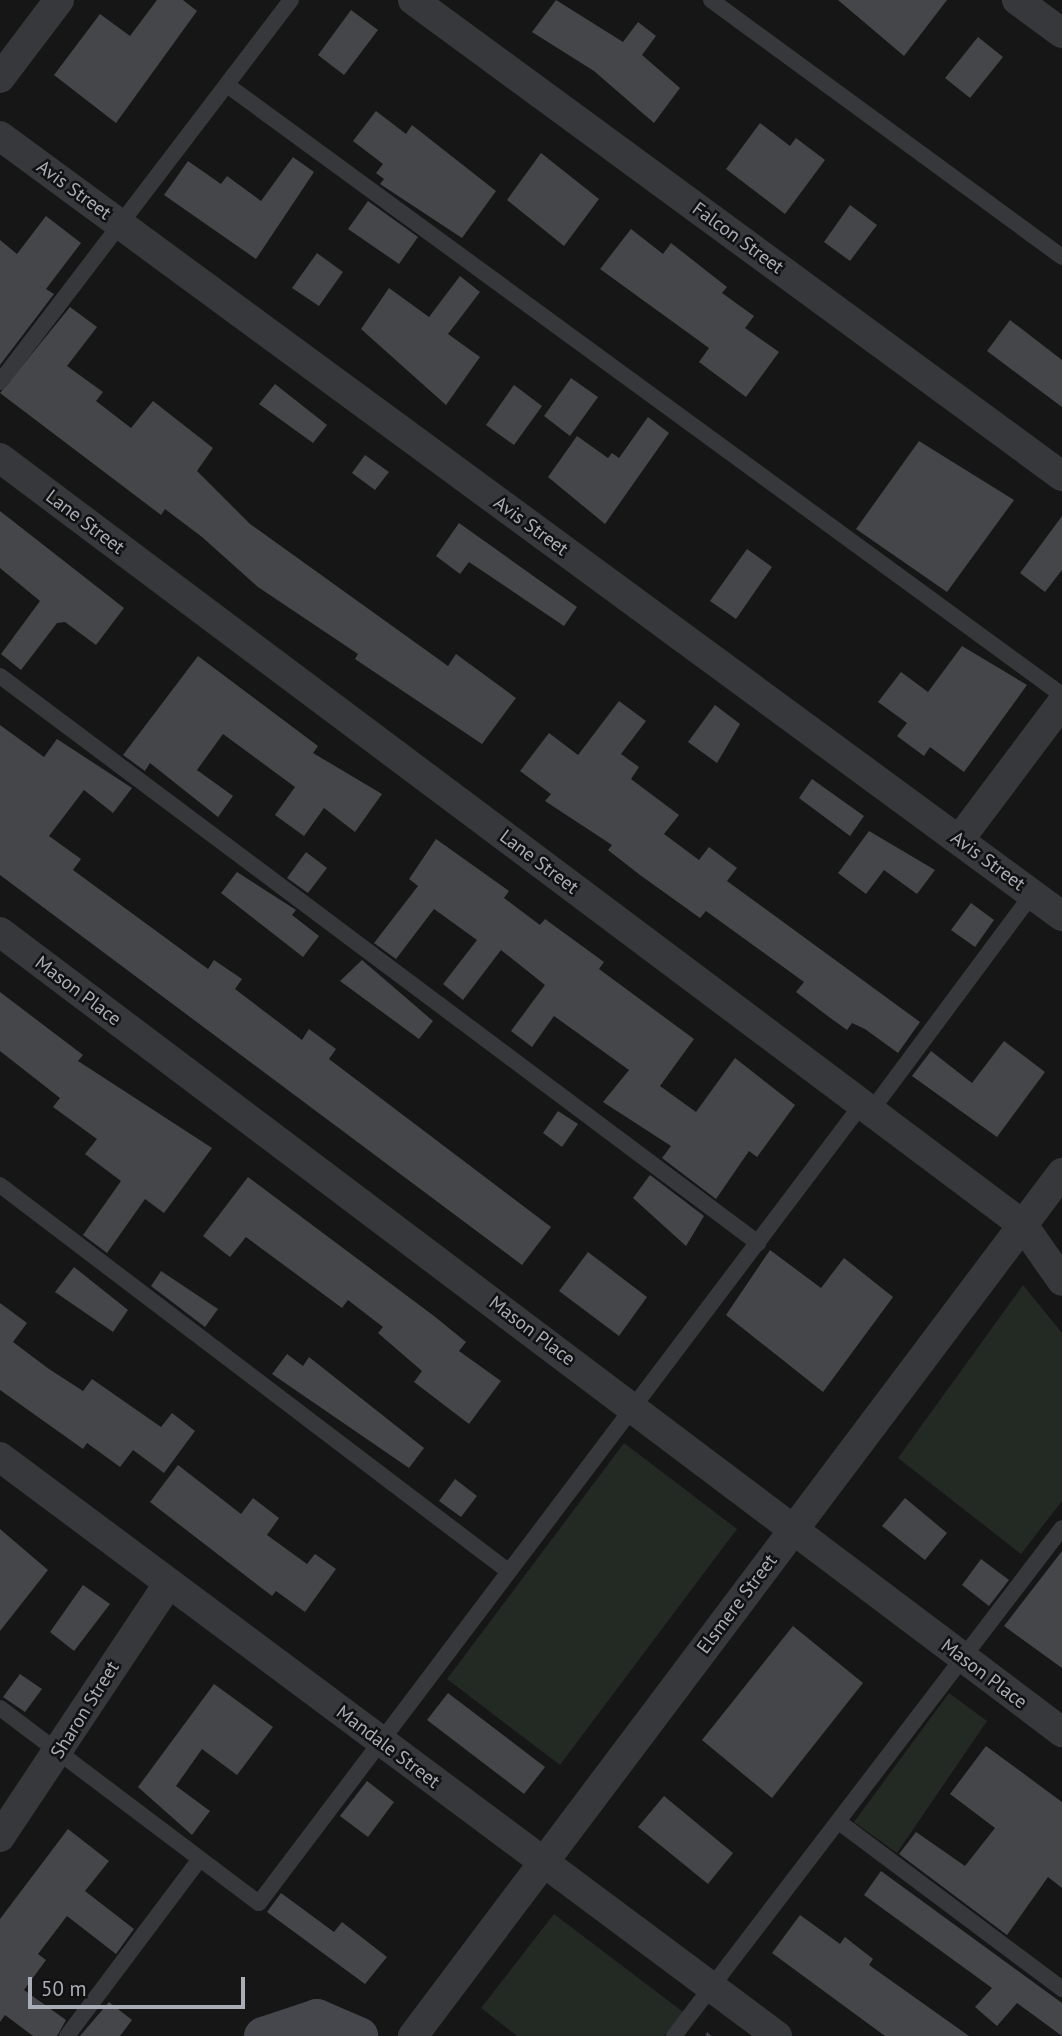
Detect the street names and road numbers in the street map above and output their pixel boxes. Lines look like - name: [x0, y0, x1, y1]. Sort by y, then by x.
- street label: Avis Street: [32, 155, 116, 225]
- street label: Falcon Street: [688, 197, 788, 279]
- street label: Lane Street: [41, 485, 129, 559]
- street label: Avis Street: [489, 491, 573, 561]
- street label: Lane Street: [495, 825, 583, 899]
- street label: Avis Street: [946, 826, 1030, 896]
- street label: Mason Place: [31, 951, 125, 1031]
- street label: Mason Place: [485, 1291, 579, 1371]
- street label: Elsmere Street: [692, 1550, 782, 1658]
- street label: Mason Place: [937, 1634, 1031, 1714]
- street label: Sharon Street: [46, 1657, 124, 1763]
- street label: Mandale Street: [332, 1701, 444, 1793]

